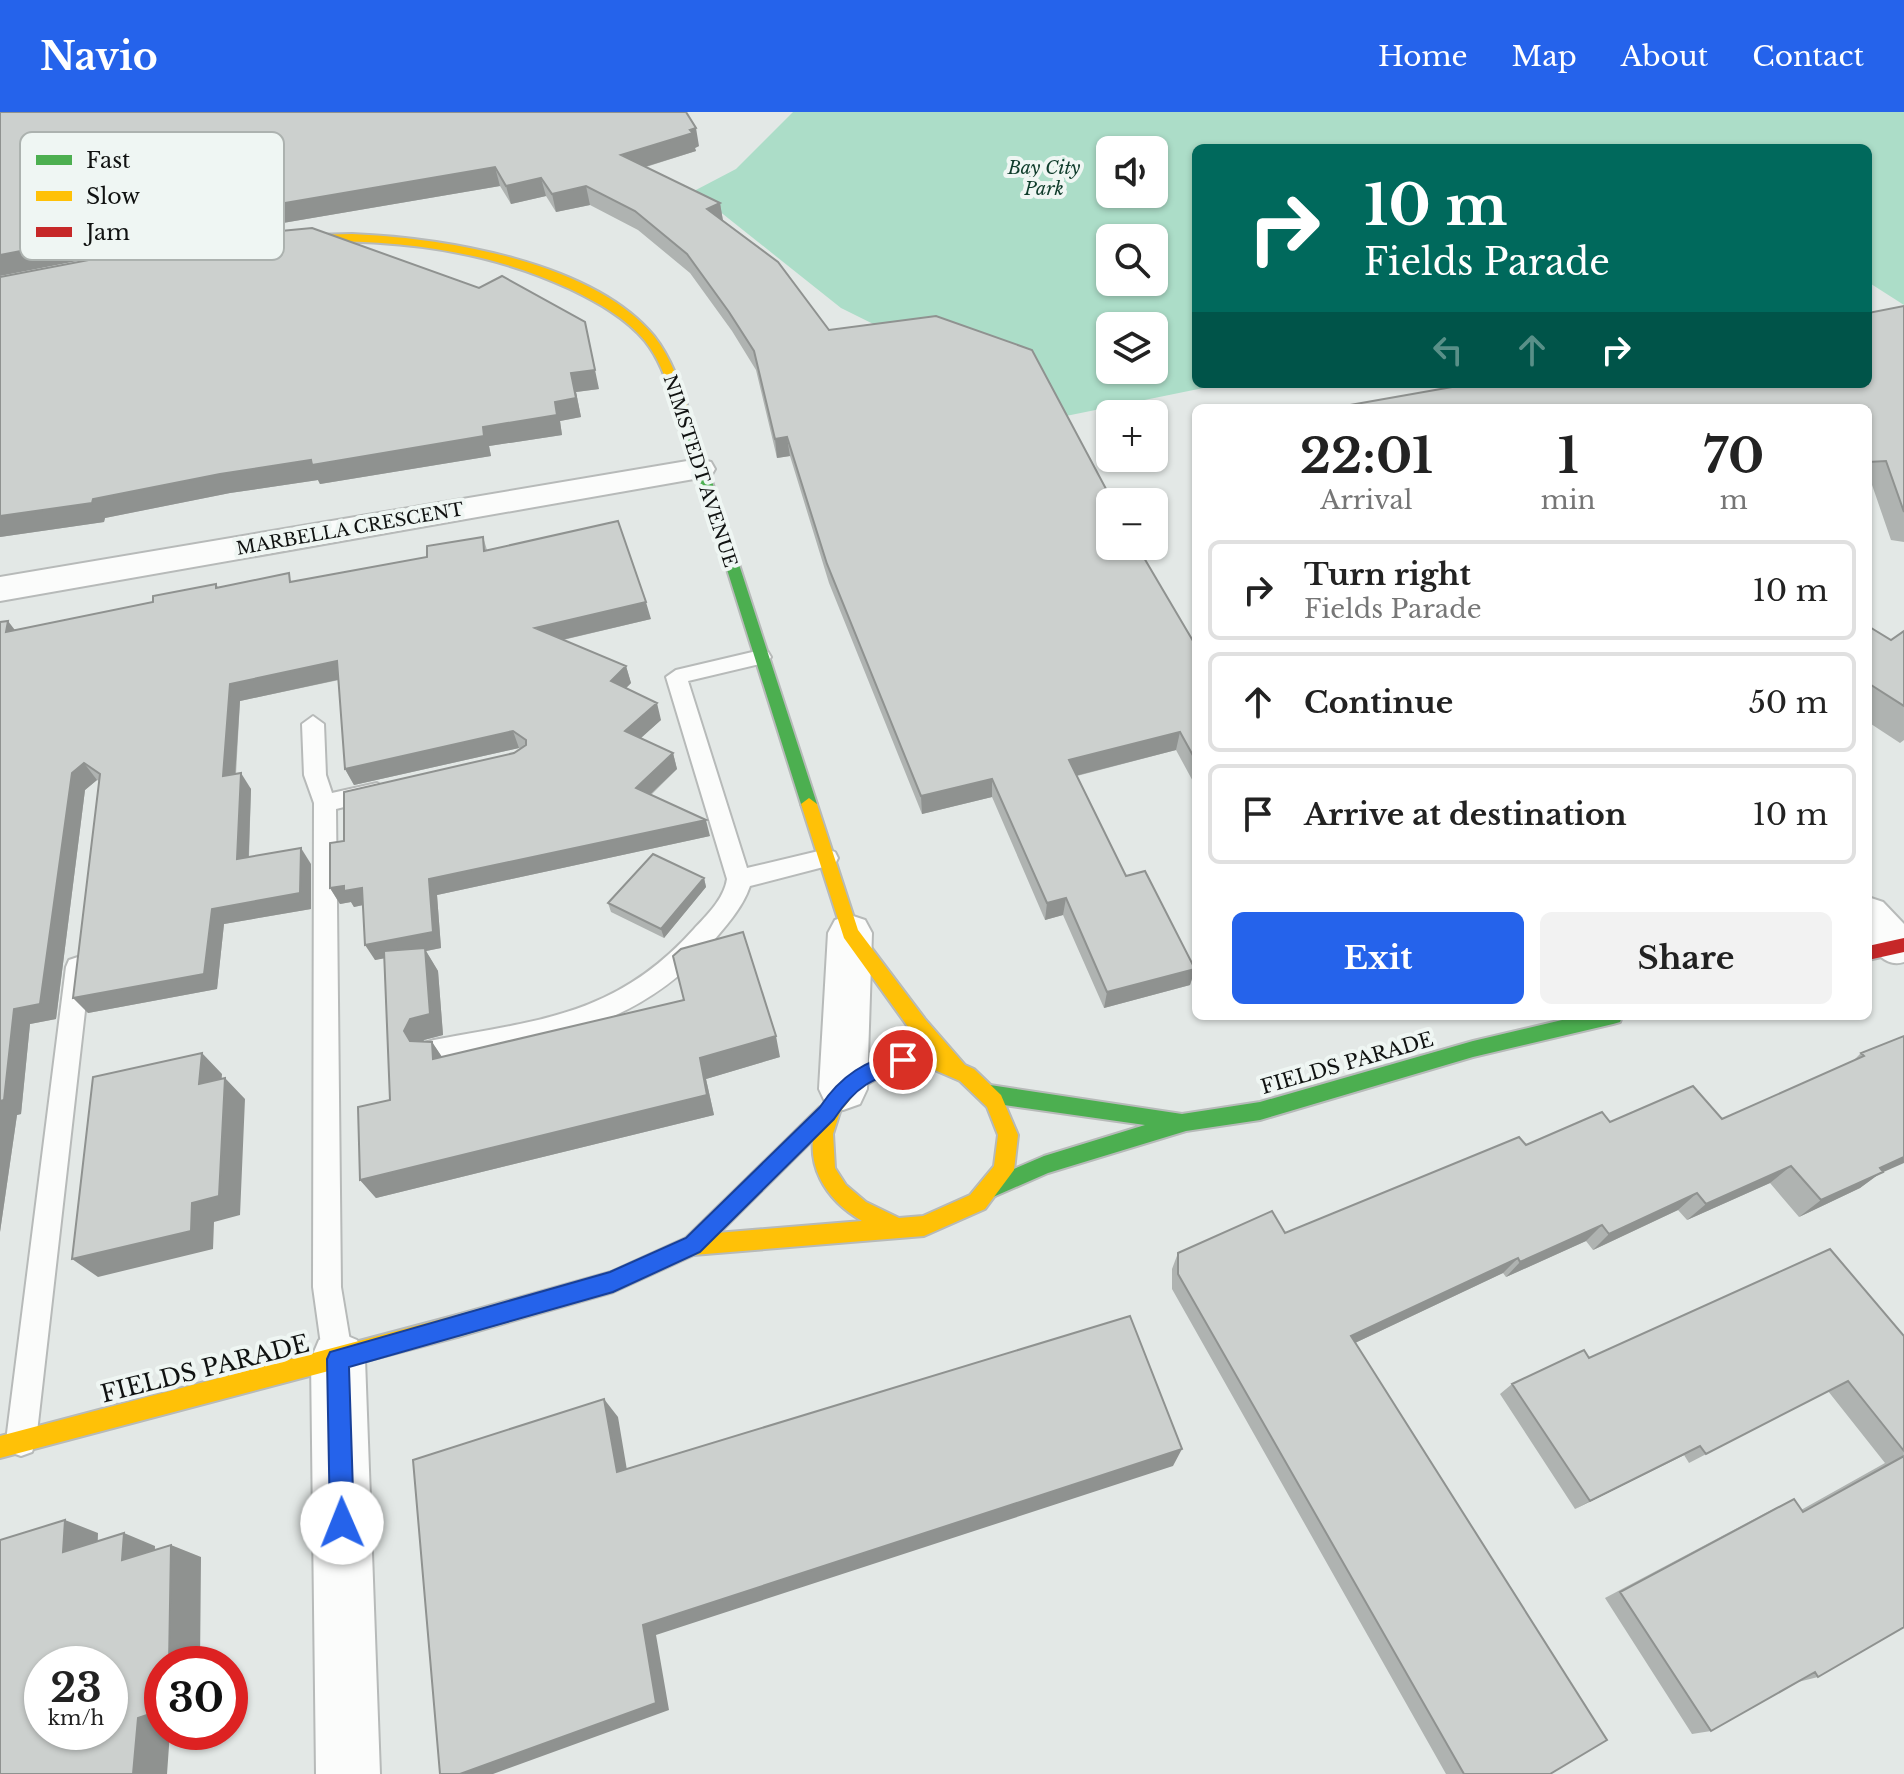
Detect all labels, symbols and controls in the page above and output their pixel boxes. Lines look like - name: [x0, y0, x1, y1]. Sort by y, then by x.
- text: Navio: [40, 33, 158, 80]
- text: Home: [1378, 39, 1468, 74]
- text: Map: [1512, 39, 1577, 74]
- text: About: [1621, 39, 1708, 74]
- text: Contact: [1752, 39, 1864, 74]
- legend: [20, 132, 284, 260]
- map controls: [1096, 136, 1168, 560]
- button: sound: [1096, 136, 1168, 208]
- text: Fast: [86, 147, 131, 174]
- park label: Bay City Park: [1007, 157, 1081, 200]
- text: 10 m: [1364, 171, 1508, 240]
- icon: right: [1232, 176, 1336, 280]
- text: Slow: [86, 183, 140, 210]
- text: Jam: [83, 219, 130, 246]
- button: search: [1096, 224, 1168, 296]
- text: Fields Parade: [1364, 240, 1610, 285]
- button: layers: [1096, 312, 1168, 384]
- icon: left: [1426, 328, 1470, 372]
- icon: ahead: [1510, 328, 1554, 372]
- icon: right: [1594, 328, 1638, 372]
- street label: NIMSTEDT AVENUE: [658, 372, 742, 570]
- button: +: [1096, 400, 1168, 472]
- text: 22:01: [1300, 426, 1433, 486]
- text: 1: [1558, 426, 1579, 486]
- text: 70: [1703, 426, 1764, 486]
- text: Arrival: [1320, 484, 1412, 516]
- text: min: [1541, 484, 1595, 516]
- text: m: [1720, 484, 1748, 516]
- button: −: [1096, 488, 1168, 560]
- street label: MARBELLA CRESCENT: [235, 498, 466, 560]
- text: Turn right: [1304, 556, 1471, 593]
- icon: right: [1236, 568, 1280, 612]
- text: 10 m: [1752, 572, 1828, 609]
- text: Fields Parade: [1304, 593, 1482, 625]
- icon: ahead: [1236, 680, 1280, 724]
- text: Continue: [1304, 684, 1453, 721]
- text: 50 m: [1749, 684, 1828, 721]
- icon: arrive: [1236, 792, 1280, 836]
- text: Arrive at destination: [1304, 796, 1627, 833]
- text: 10 m: [1752, 796, 1828, 833]
- button: Exit: [1232, 912, 1524, 1004]
- button: Share: [1540, 912, 1832, 1004]
- pin: [869, 1026, 937, 1094]
- street label: FIELDS PARADE: [1258, 1027, 1436, 1099]
- icon: arrive: [881, 1038, 925, 1082]
- street label: FIELDS PARADE: [98, 1329, 312, 1408]
- position arrow: [300, 1481, 384, 1565]
- speed limit sign: 30: [144, 1646, 248, 1750]
- text: 23: [50, 1663, 102, 1713]
- text: km/h: [48, 1706, 104, 1730]

